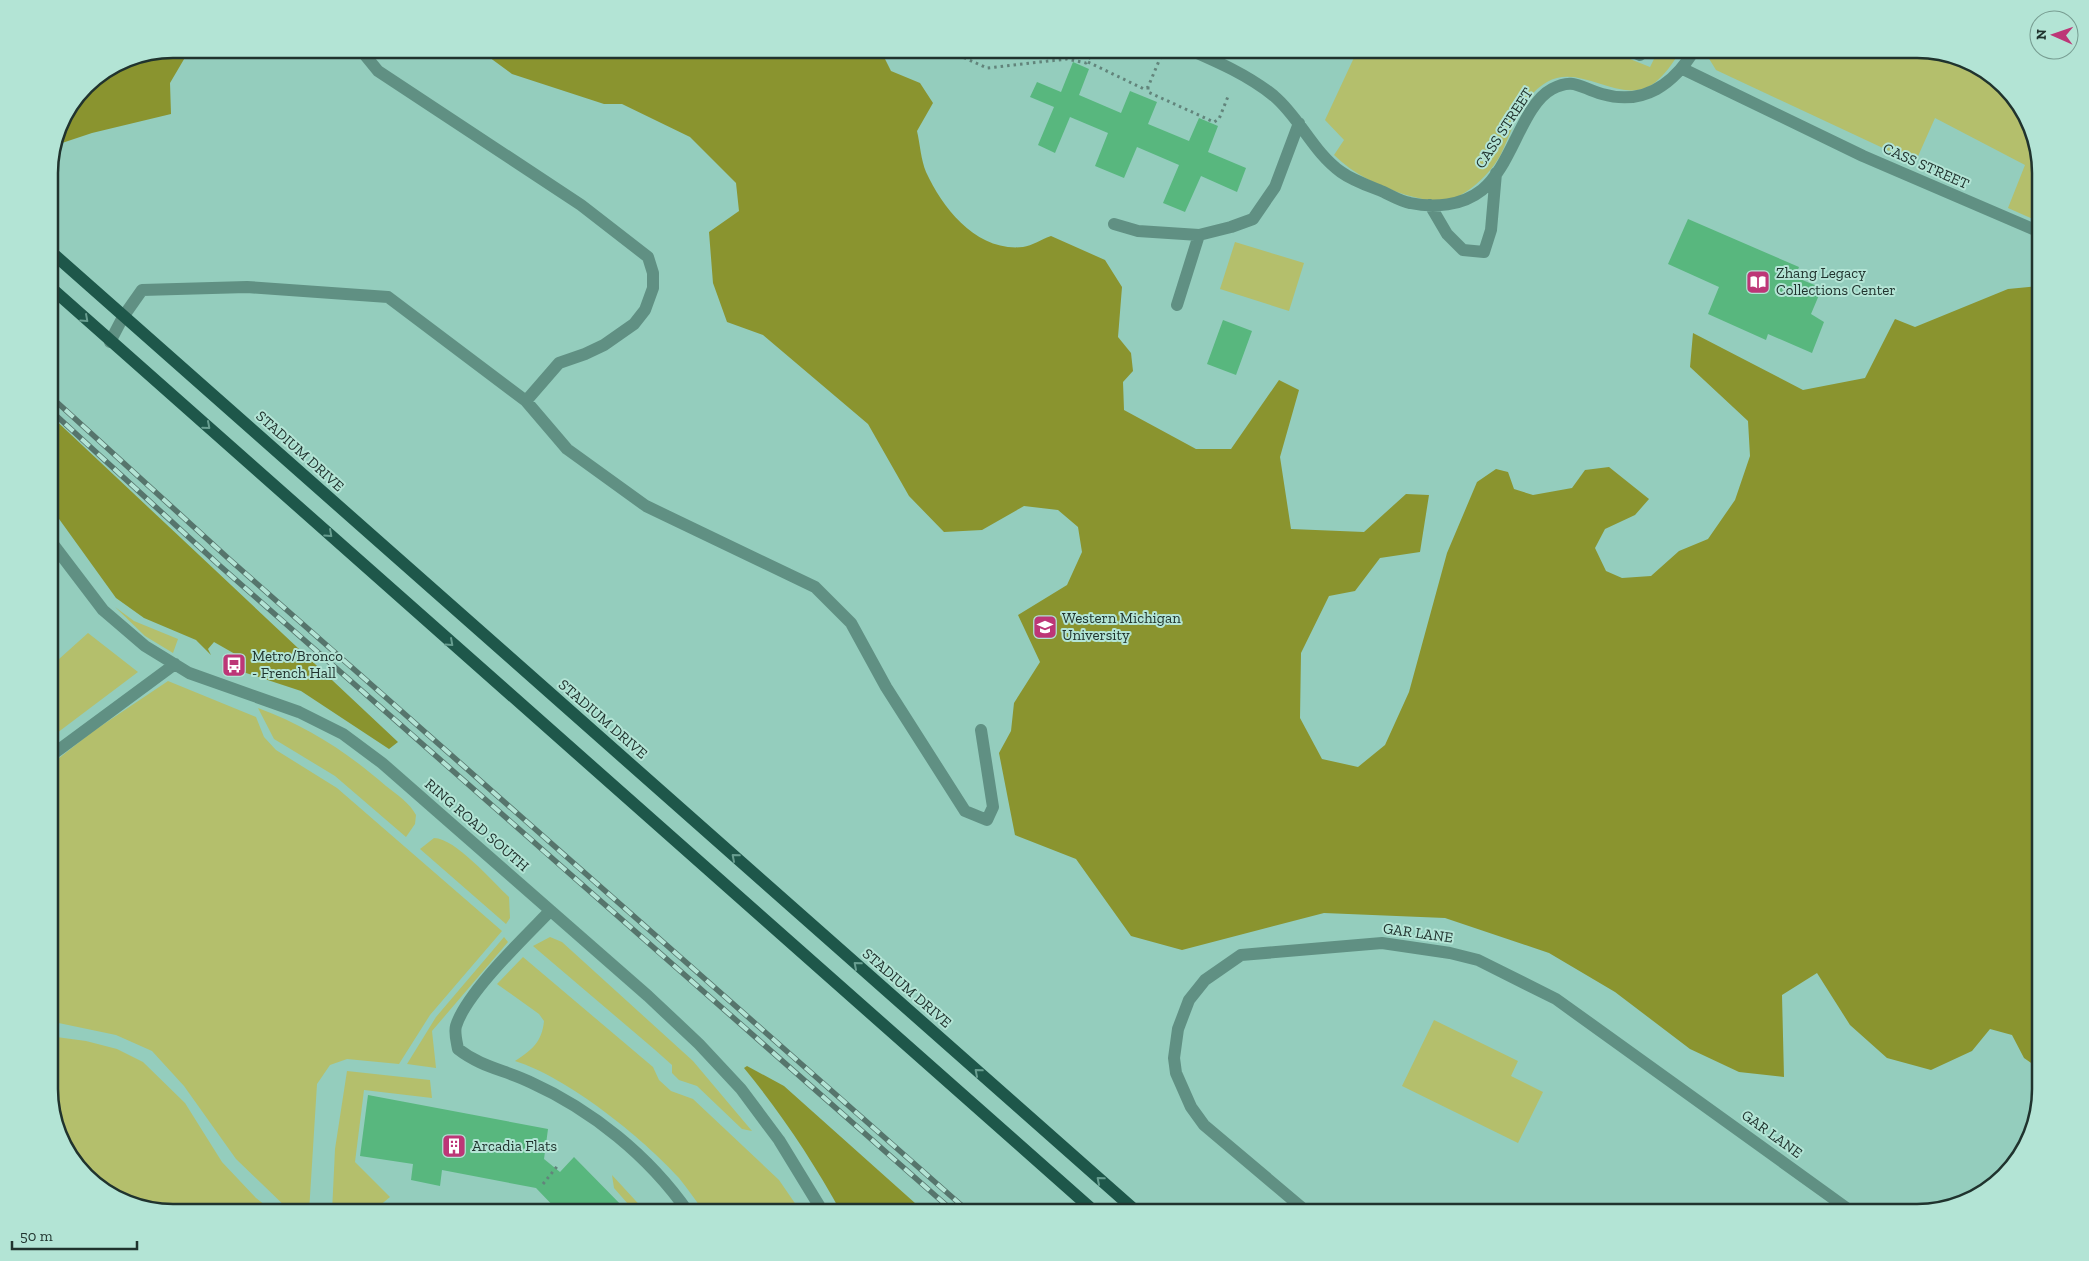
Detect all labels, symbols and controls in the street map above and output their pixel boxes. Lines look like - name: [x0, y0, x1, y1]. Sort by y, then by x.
- north arrow: [2029, 10, 2079, 60]
- text: N: [2033, 29, 2050, 40]
- street label: CASS STREET: [1471, 84, 1537, 172]
- street label: CASS STREET: [1880, 139, 1972, 193]
- place label: Zhang Legacy Collections Center: [1776, 264, 1896, 299]
- library icon: Zhang Legacy Collections Center: [1745, 269, 1771, 295]
- one-way arrow: [80, 313, 89, 322]
- street label: STADIUM DRIVE: [252, 407, 348, 495]
- one-way arrow: [202, 421, 211, 430]
- one-way arrow: [323, 528, 332, 537]
- place label: Western Michigan University: [1062, 609, 1181, 644]
- school or university icon: Western Michigan University: [1032, 614, 1058, 640]
- one-way arrow: [444, 637, 453, 646]
- place label: Metro/Bronco - French Hall: [252, 647, 343, 682]
- bus stop icon: Metro/Bronco - French Hall: [221, 652, 247, 678]
- street label: STADIUM DRIVE: [555, 676, 651, 763]
- street label: RING ROAD SOUTH: [421, 775, 533, 875]
- one-way arrow: [731, 854, 740, 863]
- street label: GAR LANE: [1382, 919, 1454, 947]
- street label: STADIUM DRIVE: [859, 945, 955, 1032]
- one-way arrow: [853, 962, 862, 971]
- one-way arrow: [975, 1069, 984, 1078]
- street label: GAR LANE: [1738, 1106, 1806, 1162]
- building icon: Arcadia Flats: [441, 1133, 467, 1159]
- place label: Arcadia Flats: [472, 1137, 557, 1155]
- one-way arrow: [1097, 1177, 1106, 1186]
- scale bar: [12, 1218, 138, 1250]
- text: 50 m: [20, 1227, 53, 1245]

